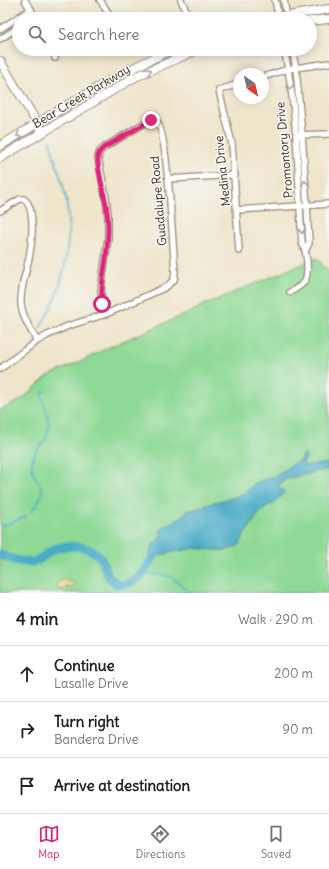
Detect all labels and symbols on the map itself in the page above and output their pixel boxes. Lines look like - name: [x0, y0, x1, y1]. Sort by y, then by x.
- street label: Bear Creek Parkway: [30, 61, 132, 131]
- one-way arrow: [144, 68, 152, 76]
- north arrow: [233, 68, 269, 104]
- one-way arrow: [286, 84, 295, 90]
- street label: Promontory Drive: [272, 101, 296, 199]
- route end: [142, 111, 160, 129]
- one-way arrow: [16, 131, 23, 138]
- street label: Medina Drive: [211, 135, 233, 207]
- street label: Guadalupe Road: [147, 155, 169, 247]
- one-way arrow: [301, 180, 310, 186]
- one-way arrow: [297, 228, 306, 234]
- route start: [93, 295, 111, 313]

